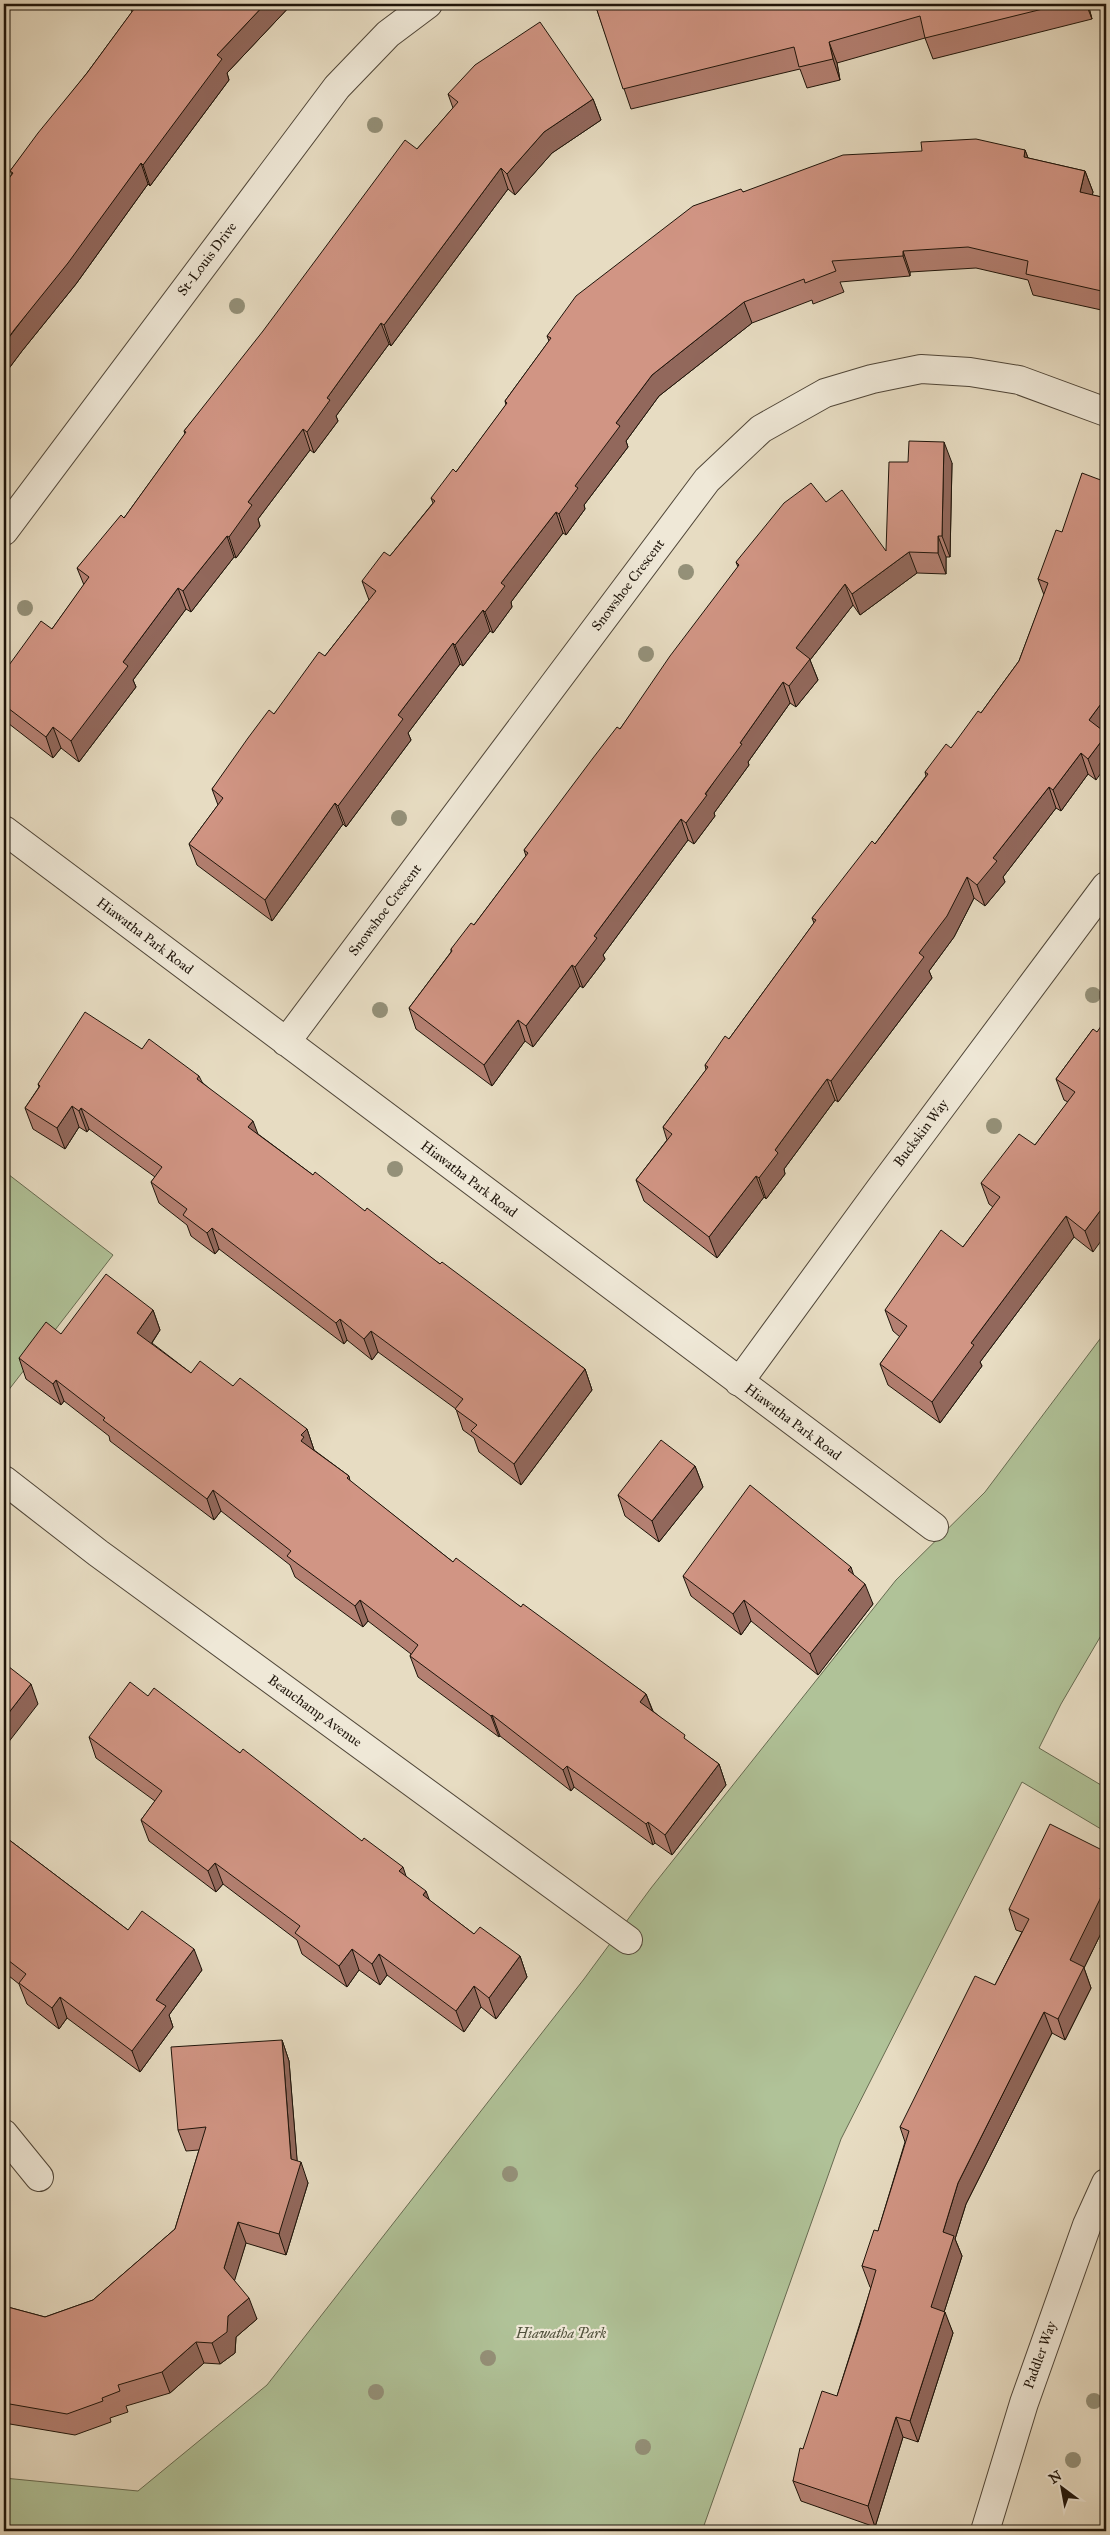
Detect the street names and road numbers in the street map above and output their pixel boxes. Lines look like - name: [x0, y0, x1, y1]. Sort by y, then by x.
- street label: St-Louis Drive: [174, 219, 240, 299]
- street label: Snowshoe Crescent: [588, 536, 668, 634]
- street label: Snowshoe Crescent: [345, 861, 425, 959]
- street label: Hiawatha Park Road: [93, 894, 197, 978]
- street label: Buckskin Way: [890, 1096, 952, 1170]
- street label: Hiawatha Park Road: [417, 1137, 521, 1221]
- street label: Hiawatha Park Road: [741, 1380, 845, 1464]
- street label: Beauchamp Avenue: [265, 1671, 365, 1751]
- street label: Paddler Way: [1020, 2319, 1060, 2391]

